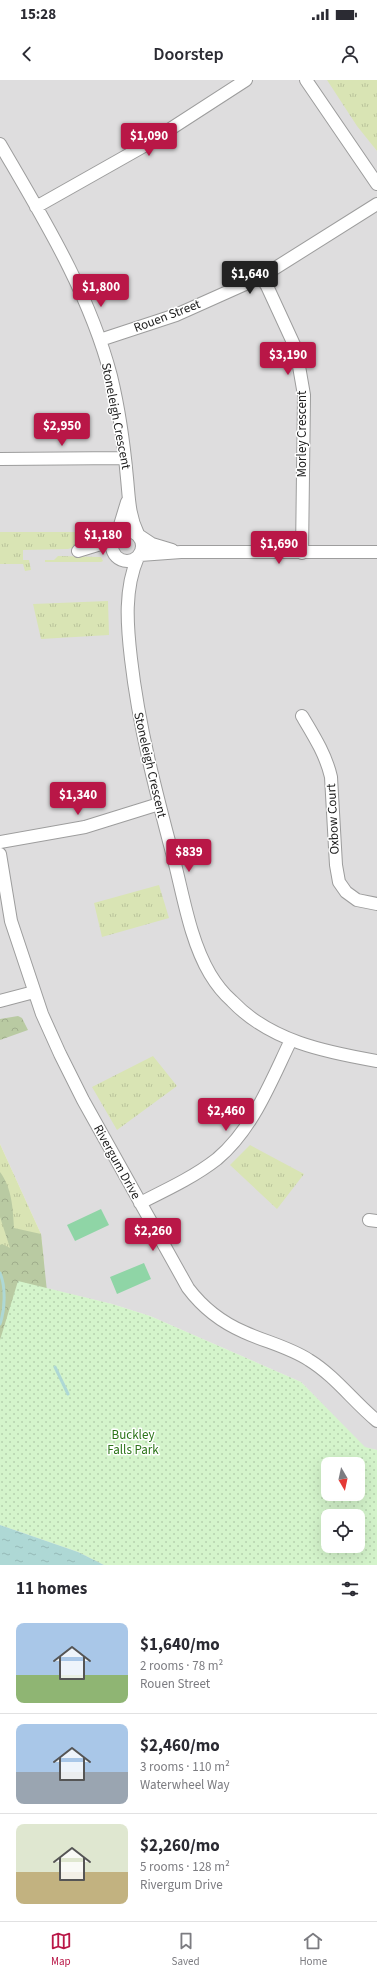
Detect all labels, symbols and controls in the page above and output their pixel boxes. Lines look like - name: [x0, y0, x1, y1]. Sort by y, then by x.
- text: 15:28: [20, 4, 56, 25]
- text: Doorstep: [153, 42, 224, 67]
- icon: back: [16, 43, 38, 65]
- icon: person: [339, 43, 361, 65]
- pin: $1,090: [116, 123, 182, 157]
- text: $1,090: [130, 127, 168, 145]
- pin: $1,640: [217, 261, 283, 295]
- text: $1,640: [231, 265, 269, 283]
- pin: $1,800: [68, 274, 134, 308]
- text: $1,800: [82, 278, 120, 296]
- street label: Rouen Street: [131, 295, 204, 337]
- pin: $3,190: [255, 342, 321, 376]
- text: $3,190: [269, 346, 307, 364]
- street label: Stoneleigh Crescent: [97, 361, 135, 471]
- street label: Morley Crescent: [293, 390, 311, 477]
- pin: $2,950: [29, 413, 95, 447]
- text: $2,950: [43, 417, 81, 435]
- pin: $1,180: [70, 522, 136, 556]
- text: $1,180: [84, 526, 122, 544]
- pin: $1,690: [246, 531, 312, 565]
- text: $1,690: [260, 535, 298, 553]
- street label: Stoneleigh Crescent: [129, 710, 171, 820]
- pin: $1,340: [45, 782, 111, 816]
- street label: Oxbow Court: [322, 783, 344, 855]
- text: $1,340: [59, 786, 97, 804]
- pin: $839: [165, 839, 213, 873]
- text: $839: [175, 843, 203, 861]
- pin: $2,460: [193, 1098, 259, 1132]
- text: $2,460: [207, 1102, 245, 1120]
- street label: Rivergum Drive: [89, 1122, 145, 1202]
- pin: $2,260: [120, 1218, 186, 1252]
- text: $2,260: [134, 1222, 172, 1240]
- park label: Buckley Falls Park: [107, 1426, 159, 1459]
- north arrow: [321, 1457, 365, 1501]
- map controls: [321, 1457, 365, 1553]
- button: locate: [321, 1509, 365, 1553]
- text: 11 homes: [16, 1577, 87, 1601]
- icon: filters: [339, 1578, 361, 1600]
- text: $1,640/mo: [140, 1633, 220, 1657]
- icon: home: [48, 1639, 96, 1687]
- text: 2 rooms · 78 m²: [140, 1657, 223, 1675]
- text: Rouen Street: [140, 1675, 210, 1693]
- text: $2,460/mo: [140, 1734, 220, 1758]
- icon: home: [48, 1740, 96, 1788]
- text: 3 rooms · 110 m²: [140, 1758, 230, 1776]
- text: Waterwheel Way: [140, 1776, 230, 1794]
- text: $2,260/mo: [140, 1834, 220, 1858]
- icon: home: [48, 1840, 96, 1888]
- text: 5 rooms · 128 m²: [140, 1858, 230, 1876]
- text: Rivergum Drive: [140, 1876, 223, 1894]
- tab: Map: [50, 1930, 72, 1969]
- tab: Saved: [172, 1930, 200, 1969]
- tab: Home: [299, 1930, 327, 1969]

